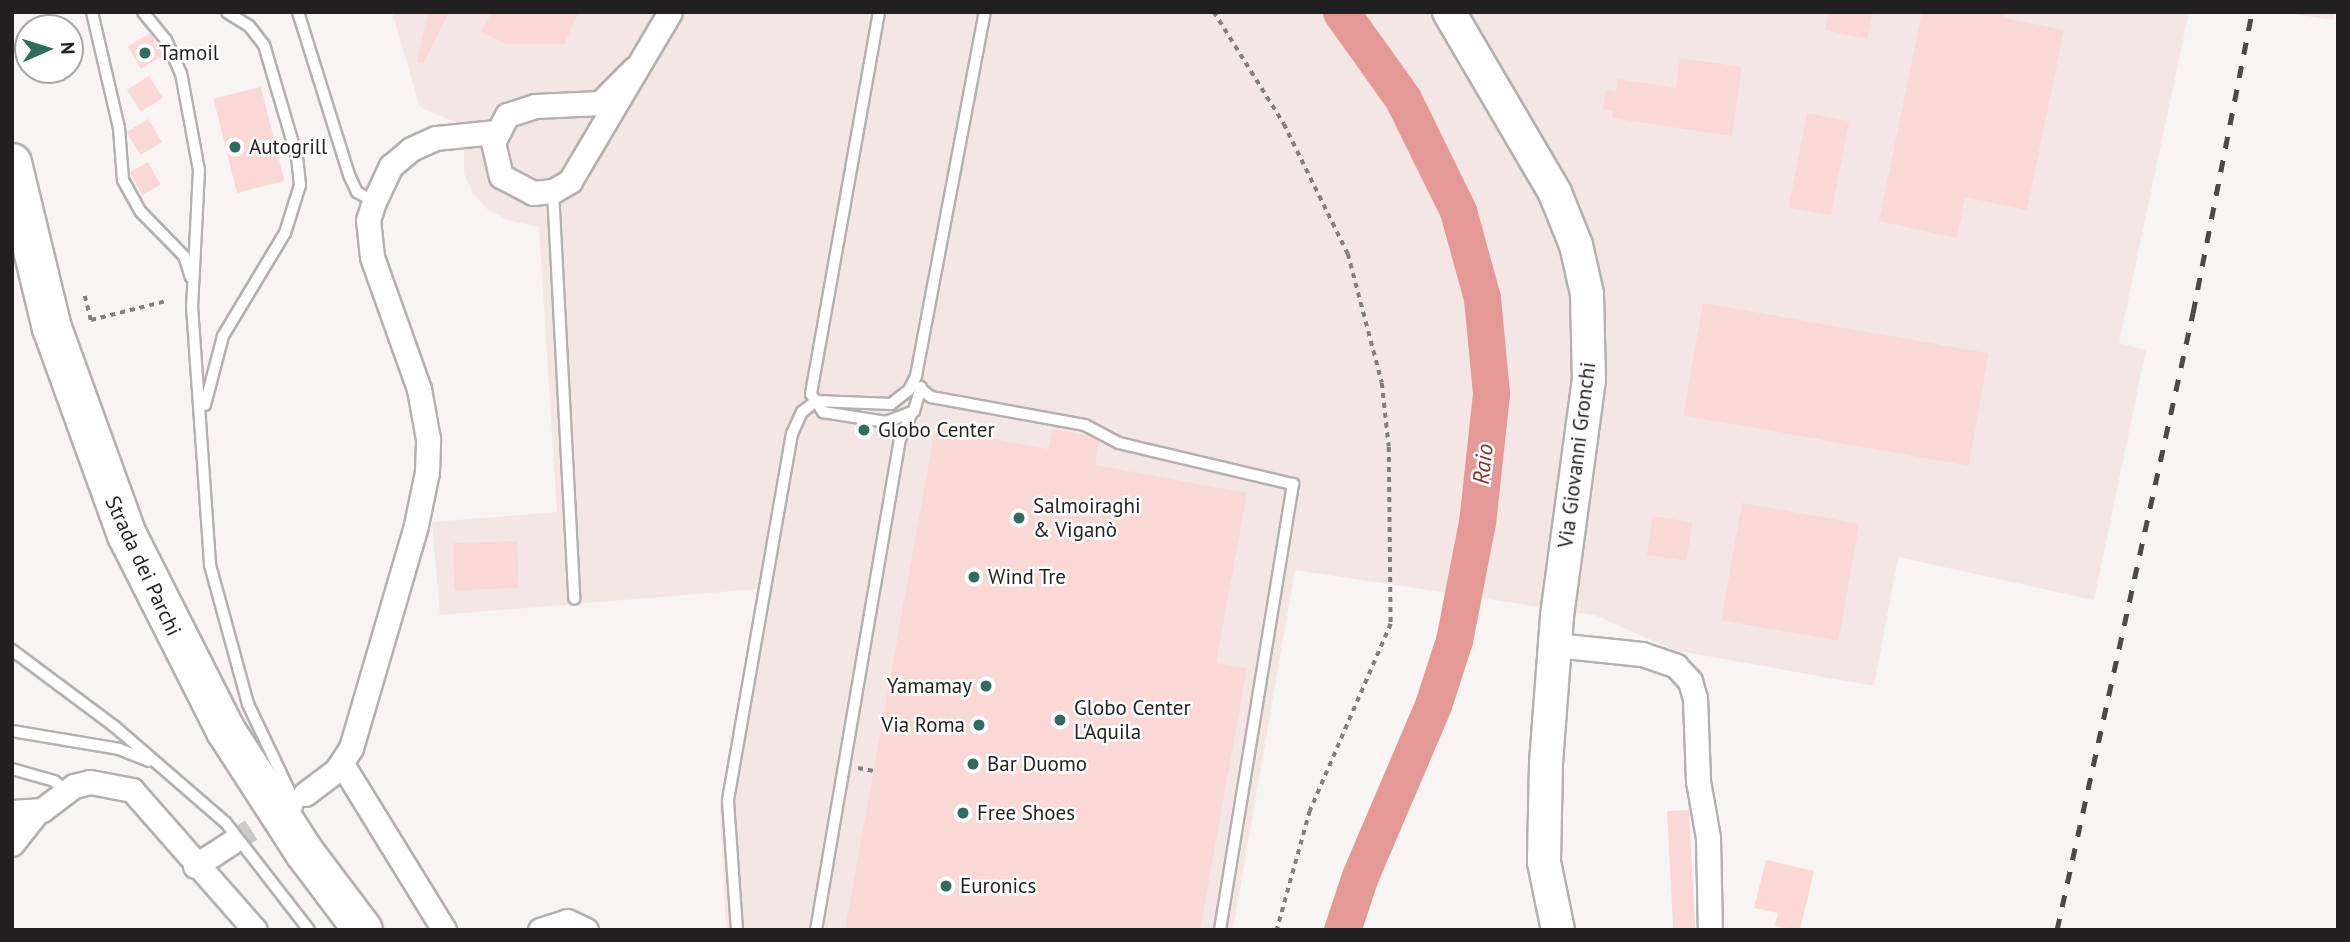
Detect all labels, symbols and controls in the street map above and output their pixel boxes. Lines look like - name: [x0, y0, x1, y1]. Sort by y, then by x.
- north arrow: [14, 14, 84, 84]
- place label: Tamoil: [159, 40, 219, 66]
- text: N: [56, 41, 80, 55]
- marker: Tamoil: [137, 45, 153, 61]
- place label: Autogrill: [249, 134, 327, 160]
- marker: Autogrill: [227, 139, 243, 155]
- street label: Via Giovanni Gronchi: [1553, 361, 1601, 549]
- place label: Globo Center: [878, 417, 995, 443]
- marker: Globo Center: [856, 422, 872, 438]
- water label: Raio: [1467, 442, 1499, 486]
- street label: Strada dei Parchi: [100, 492, 186, 640]
- place label: Salmoiraghi & Viganò: [1033, 493, 1141, 543]
- marker: Salmoiraghi & Viganò: [1011, 510, 1027, 526]
- place label: Wind Tre: [988, 564, 1067, 590]
- marker: Wind Tre: [966, 569, 982, 585]
- place label: Yamamay: [887, 673, 972, 699]
- marker: Yamamay: [978, 678, 994, 694]
- place label: Globo Center L'Aquila: [1074, 695, 1191, 745]
- place label: Via Roma: [881, 712, 965, 738]
- marker: Globo Center L'Aquila: [1052, 712, 1068, 728]
- marker: Via Roma: [971, 717, 987, 733]
- place label: Bar Duomo: [987, 751, 1087, 777]
- marker: Bar Duomo: [965, 756, 981, 772]
- place label: Free Shoes: [977, 800, 1075, 826]
- marker: Free Shoes: [955, 805, 971, 821]
- place label: Euronics: [960, 873, 1036, 899]
- marker: Euronics: [938, 878, 954, 894]

